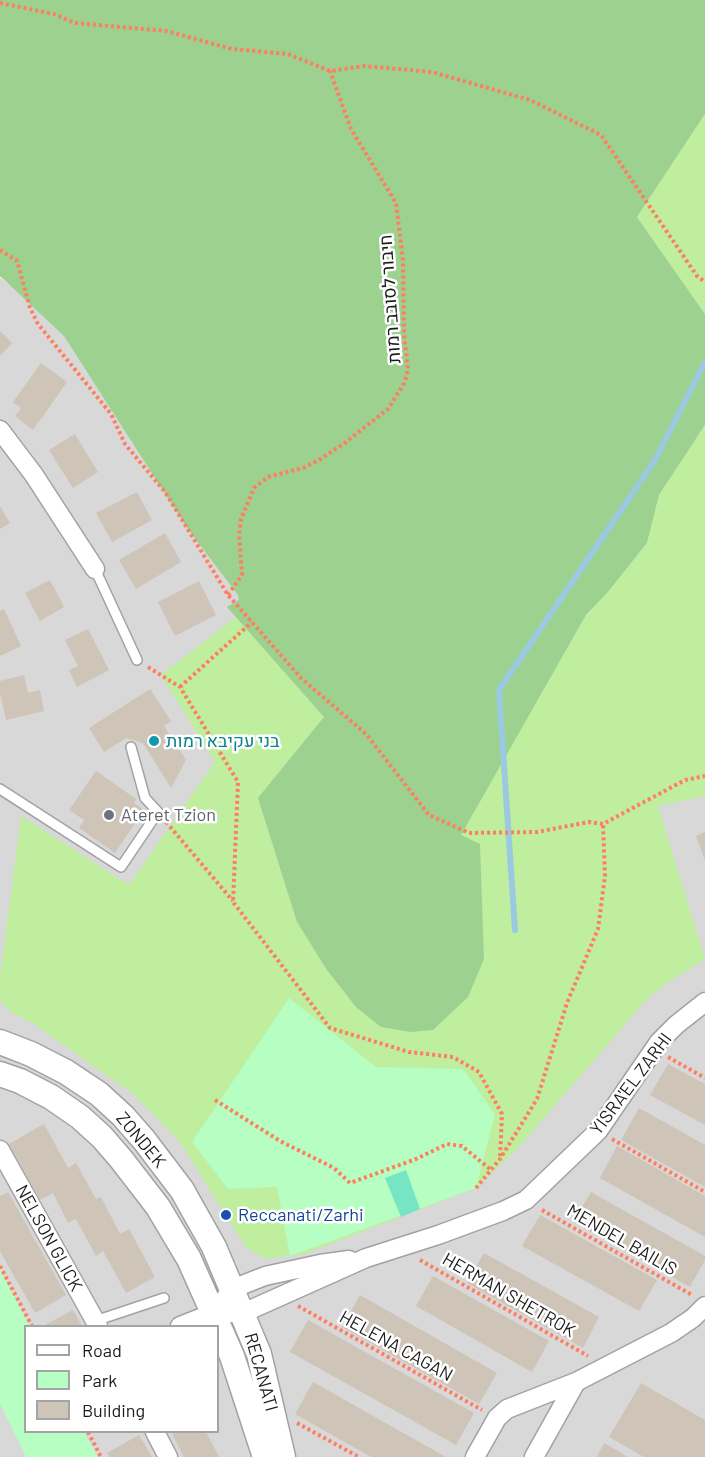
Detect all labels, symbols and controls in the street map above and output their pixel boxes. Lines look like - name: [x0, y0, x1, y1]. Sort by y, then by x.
- street label: חיבור לסובב רמות: [375, 234, 405, 364]
- place label: בני עקיבא רמות: [166, 730, 280, 752]
- marker: בני עקיבא רמות: [147, 734, 161, 748]
- place label: Ateret Tzion: [121, 804, 216, 826]
- marker: Ateret Tzion: [102, 808, 116, 822]
- street label: YISRA'EL ZARHI: [586, 1029, 676, 1139]
- street label: ZONDEK: [112, 1108, 170, 1172]
- street label: NELSON GLICK: [11, 1181, 87, 1295]
- street label: MENDEL BAILIS: [563, 1200, 681, 1280]
- place label: Reccanati/Zarhi: [238, 1204, 364, 1226]
- marker: Reccanati/Zarhi: [219, 1208, 233, 1222]
- street label: HERMAN SHETROK: [439, 1248, 579, 1342]
- street label: HELENA CAGAN: [336, 1306, 456, 1386]
- legend: [24, 1325, 219, 1433]
- street label: RECANATI: [240, 1330, 282, 1414]
- text: Road: [82, 1339, 122, 1361]
- text: Park: [82, 1369, 117, 1391]
- text: Building: [82, 1399, 145, 1421]

